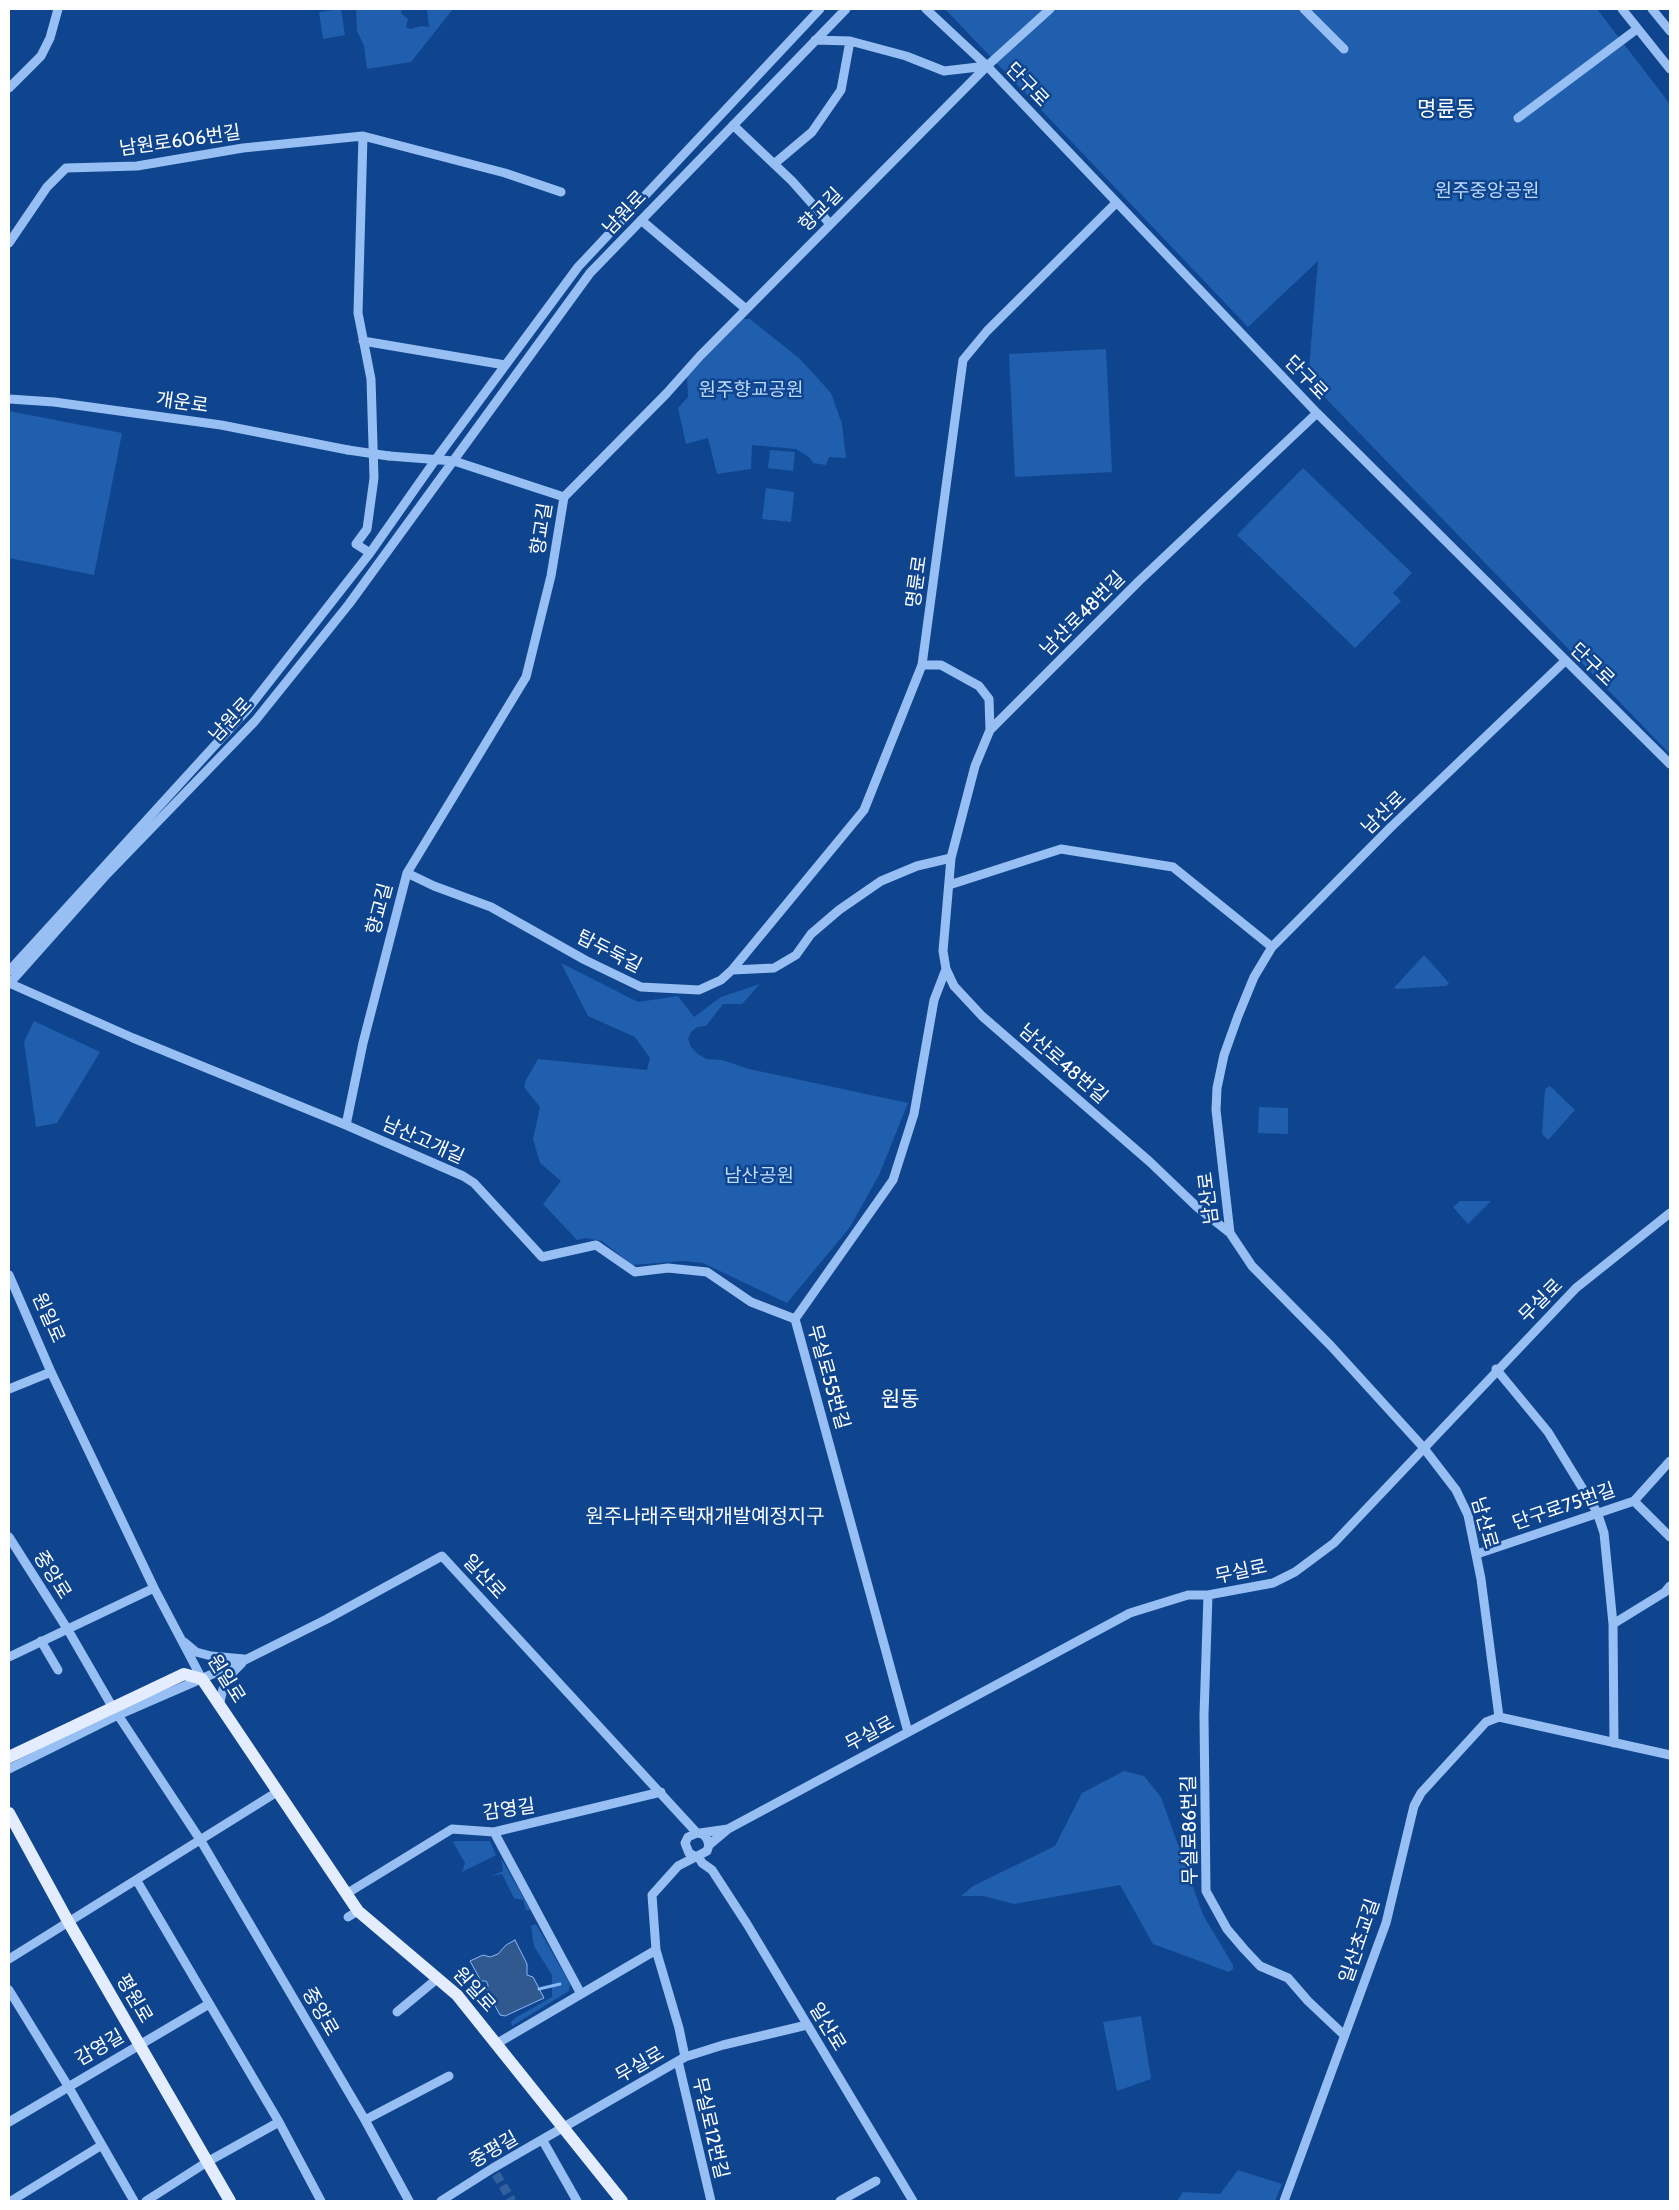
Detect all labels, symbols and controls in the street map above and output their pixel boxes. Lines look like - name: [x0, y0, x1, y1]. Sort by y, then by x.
- street label: 단구로: [1001, 58, 1053, 112]
- district label: 명륜동: [1417, 97, 1475, 123]
- street label: 남원로606번길: [118, 121, 242, 161]
- park label: 원주중앙공원: [1435, 180, 1539, 202]
- street label: 향교길: [794, 183, 848, 237]
- street label: 남원로: [599, 186, 651, 240]
- street label: 단구로: [1280, 351, 1332, 405]
- park label: 원주향교공원: [699, 379, 803, 401]
- street label: 개운로: [154, 388, 210, 418]
- street label: 향교길: [527, 501, 557, 557]
- street label: 명륜로: [902, 554, 932, 610]
- street label: 남산로48번길: [1036, 567, 1130, 661]
- street label: 단구로: [1565, 639, 1619, 691]
- street label: 남원로: [205, 693, 257, 747]
- street label: 남산로: [1357, 787, 1411, 839]
- street label: 향교길: [362, 881, 398, 937]
- street label: 탑두둑길: [573, 926, 645, 978]
- street label: 남산로48번길: [1014, 1019, 1112, 1109]
- street label: 남산고개길: [378, 1113, 468, 1169]
- park label: 남산공원: [724, 1165, 794, 1187]
- street label: 남산로: [1194, 1171, 1224, 1225]
- street label: 무실로: [1514, 1274, 1568, 1328]
- street label: 원일로: [27, 1289, 69, 1347]
- street label: 무실로55번길: [802, 1322, 854, 1432]
- district label: 원동: [881, 1387, 919, 1413]
- street label: 단구로75번길: [1510, 1479, 1618, 1535]
- street label: 남산로: [1466, 1495, 1502, 1551]
- district label: 원주나래주택재개발예정지구: [585, 1505, 825, 1529]
- street label: 중앙로: [28, 1547, 76, 1603]
- street label: 일산로: [458, 1550, 510, 1604]
- street label: 무실로: [1213, 1555, 1269, 1589]
- street label: 원일로: [202, 1651, 250, 1707]
- street label: 무실로: [841, 1712, 899, 1756]
- street label: 무실로86번길: [1178, 1775, 1202, 1885]
- street label: 감영길: [481, 1795, 537, 1825]
- street label: 일산초교길: [1335, 1896, 1385, 1986]
- street label: 원일로: [448, 1963, 500, 2017]
- street label: 평원로: [111, 1971, 157, 2027]
- street label: 중앙로: [297, 1984, 343, 2040]
- street label: 일산로: [804, 1999, 850, 2055]
- street label: 감영길: [72, 2025, 128, 2071]
- street label: 무실로: [612, 2042, 668, 2088]
- street label: 무실로12번길: [687, 2075, 733, 2181]
- street label: 중평길: [466, 2127, 522, 2173]

